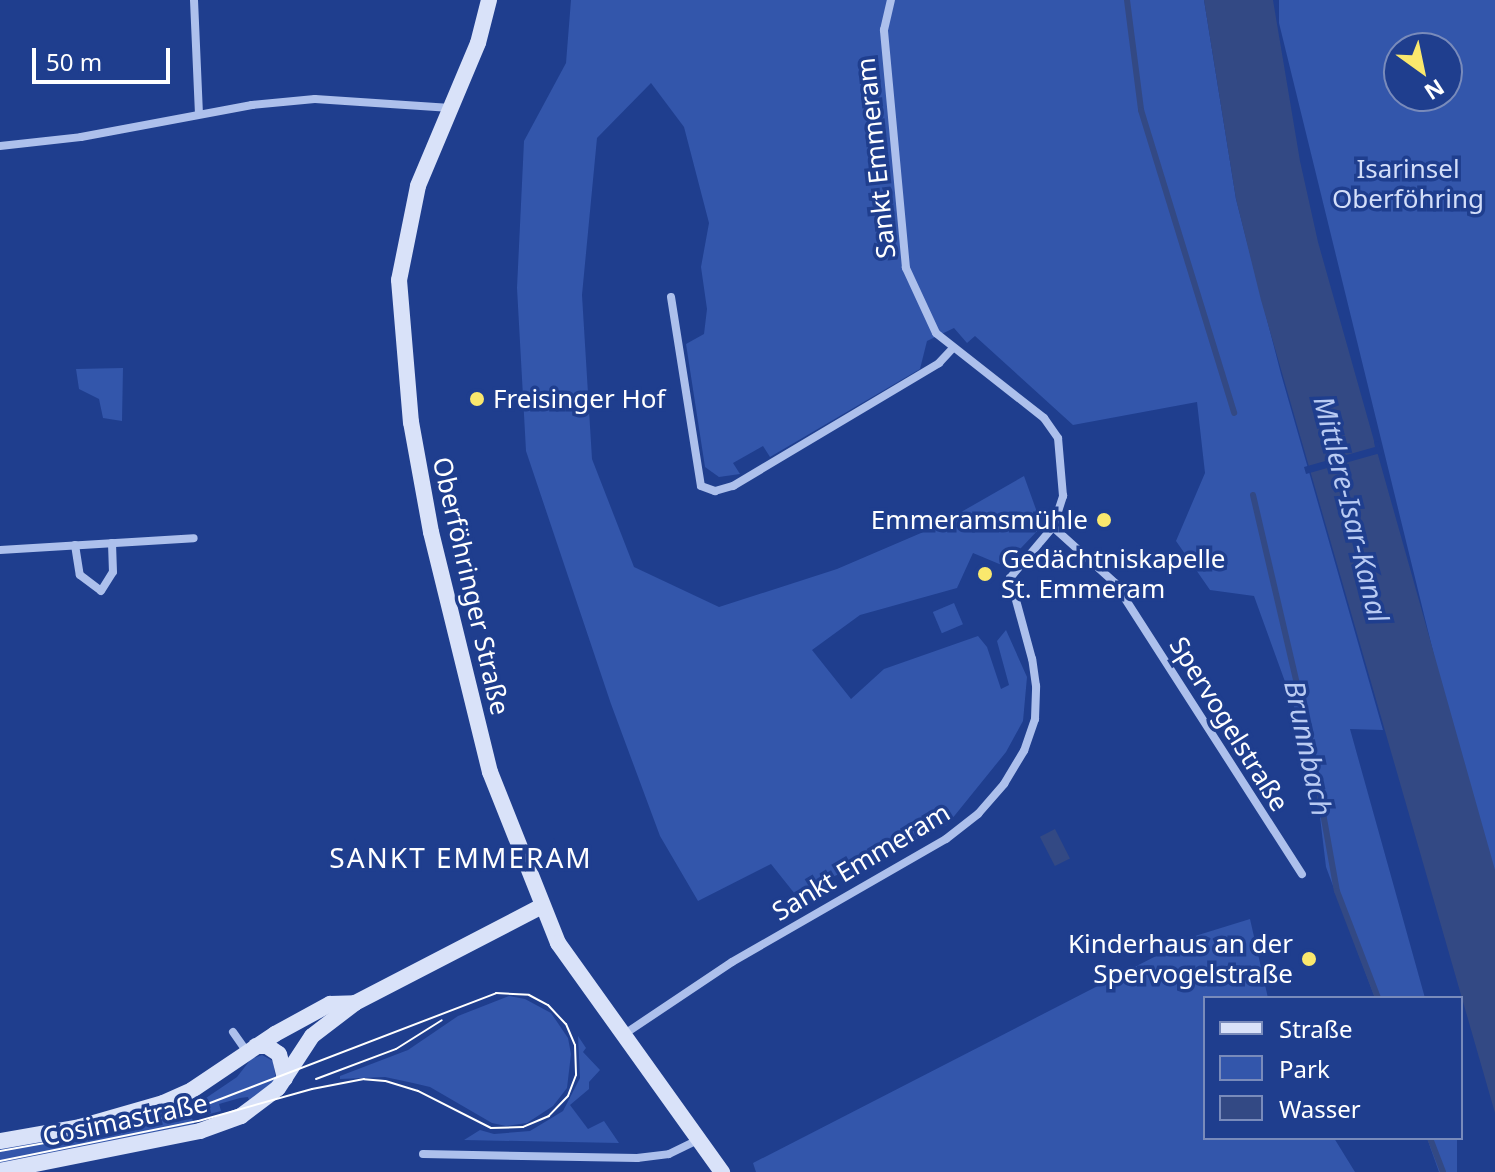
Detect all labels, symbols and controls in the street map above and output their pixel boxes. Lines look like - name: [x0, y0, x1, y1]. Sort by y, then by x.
- scale bar: [36, 32, 174, 82]
- north arrow: [1383, 32, 1463, 112]
- text: 50 m: [46, 45, 102, 78]
- street label: Sankt Emmeram: [850, 56, 902, 260]
- text: N: [1419, 73, 1451, 108]
- park label: Isarinsel Oberföhring: [1332, 153, 1484, 214]
- place label: Freisinger Hof: [493, 383, 665, 415]
- marker: Freisinger Hof: [468, 390, 486, 408]
- water label: Mittlere-Isar-Kanal: [1308, 392, 1396, 626]
- street label: Oberföhringer Straße: [426, 454, 516, 718]
- place label: Emmeramsmühle: [871, 504, 1088, 536]
- marker: Emmeramsmühle: [1095, 511, 1113, 529]
- place label: Gedächtniskapelle St. Emmeram: [1001, 543, 1226, 604]
- marker: Gedächtniskapelle St. Emmeram: [976, 565, 994, 583]
- street label: Spervogelstraße: [1163, 631, 1295, 817]
- water label: Brunnbach: [1278, 677, 1340, 819]
- street label: Sankt Emmeram: [766, 797, 956, 927]
- district label: SANKT EMMERAM: [329, 840, 593, 874]
- place label: Kinderhaus an der Spervogelstraße: [1068, 928, 1293, 990]
- marker: Kinderhaus an der Spervogelstraße: [1300, 950, 1318, 968]
- legend: [1203, 996, 1463, 1140]
- text: Straße: [1279, 1012, 1352, 1045]
- text: Park: [1279, 1052, 1330, 1085]
- street label: Cosimastraße: [40, 1087, 210, 1153]
- text: Wasser: [1279, 1092, 1361, 1125]

